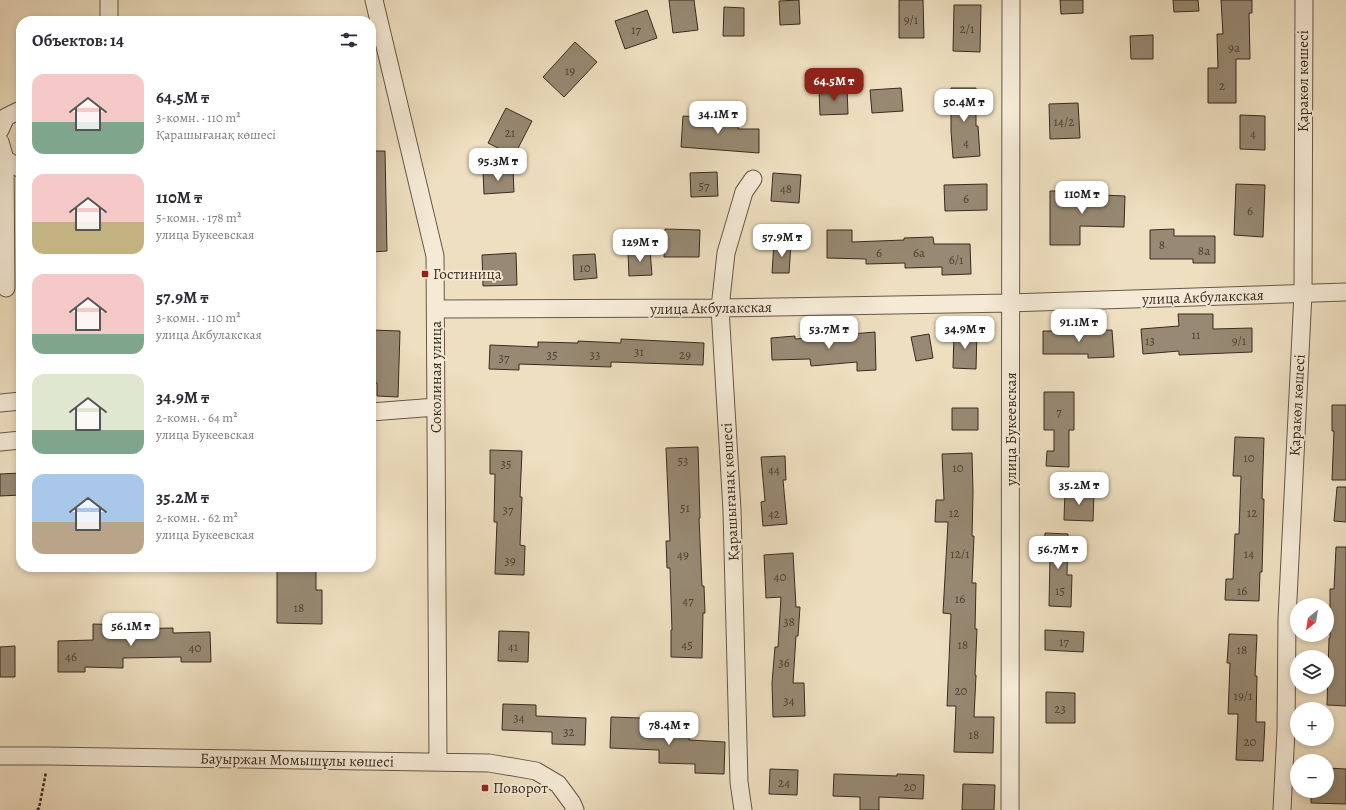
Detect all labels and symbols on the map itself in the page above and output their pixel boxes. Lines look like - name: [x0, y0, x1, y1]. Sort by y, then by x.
- house number: 9/1: [904, 11, 919, 28]
- house number: 2/1: [960, 20, 975, 37]
- house number: 17: [631, 21, 641, 38]
- street label: Қаракөл көшесі: [1293, 30, 1313, 132]
- house number: 9а: [1228, 39, 1240, 56]
- house number: 19: [565, 62, 575, 79]
- pin: 64.5M ₸: [797, 68, 871, 102]
- house number: 2: [1219, 77, 1225, 94]
- pin: 50.4M ₸: [927, 89, 1001, 123]
- pin: 34.1M ₸: [681, 101, 755, 135]
- house number: 14/2: [1054, 113, 1074, 130]
- house number: 21: [505, 124, 516, 141]
- house number: 4: [1250, 125, 1256, 142]
- house number: 4: [963, 134, 969, 151]
- pin: 95.3M ₸: [461, 148, 535, 182]
- house number: 57: [698, 177, 710, 194]
- house number: 48: [780, 180, 792, 197]
- pin: 110M ₸: [1049, 181, 1115, 215]
- house number: 6: [963, 190, 969, 207]
- house number: 6: [1247, 202, 1253, 219]
- pin: 57.9M ₸: [745, 224, 819, 258]
- pin: 129M ₸: [607, 229, 673, 263]
- house number: 8: [1159, 236, 1165, 253]
- house number: 8а: [1198, 242, 1210, 259]
- house number: 6: [876, 244, 882, 261]
- house number: 6а: [913, 244, 925, 261]
- house number: 6/1: [949, 251, 964, 268]
- house number: 10: [579, 259, 591, 276]
- place label: Гостиница: [433, 264, 502, 284]
- marker: Гостиница: [420, 269, 430, 279]
- street label: улица Акбулакская: [1141, 285, 1264, 309]
- street label: улица Акбулакская: [649, 297, 772, 319]
- pin: 91.1M ₸: [1042, 309, 1116, 343]
- pin: 53.7M ₸: [792, 316, 866, 350]
- pin: 34.9M ₸: [928, 316, 1002, 350]
- street label: Соколиная улица: [426, 321, 446, 433]
- house number: 11: [1192, 326, 1201, 343]
- house number: 13: [1145, 332, 1155, 349]
- house number: 9/1: [1232, 332, 1247, 349]
- house number: 31: [634, 343, 644, 360]
- house number: 35: [547, 346, 558, 363]
- house number: 33: [590, 346, 600, 363]
- house number: 29: [679, 346, 691, 363]
- house number: 37: [499, 349, 510, 366]
- street label: Қаракөл көшесі: [1284, 354, 1310, 456]
- street label: улица Букеевская: [1001, 372, 1021, 487]
- house number: 7: [1056, 403, 1062, 420]
- street label: Қарашығанақ көшесі: [716, 422, 744, 562]
- house number: 10: [1243, 449, 1255, 466]
- house number: 53: [678, 452, 689, 469]
- house number: 35: [501, 455, 512, 472]
- house number: 10: [952, 459, 964, 476]
- house number: 44: [768, 461, 780, 478]
- pin: 35.2M ₸: [1042, 472, 1116, 506]
- house number: 51: [680, 499, 691, 516]
- house number: 37: [503, 501, 514, 518]
- house number: 12: [949, 504, 959, 521]
- house number: 12: [1247, 504, 1257, 521]
- house number: 42: [768, 505, 780, 522]
- pin: 56.7M ₸: [1021, 536, 1095, 570]
- house number: 12/1: [950, 545, 970, 562]
- house number: 14: [1244, 545, 1254, 562]
- house number: 49: [677, 546, 689, 563]
- house number: 39: [504, 552, 516, 569]
- house number: 40: [774, 568, 786, 585]
- house number: 15: [1055, 582, 1065, 599]
- house number: 16: [1237, 582, 1247, 599]
- house number: 16: [955, 590, 965, 607]
- house number: 47: [682, 592, 694, 609]
- north arrow: [1290, 598, 1334, 642]
- house number: 18: [294, 599, 304, 616]
- pin: 56.1M ₸: [94, 613, 168, 647]
- house number: 38: [783, 613, 795, 630]
- house number: 17: [1059, 633, 1069, 650]
- house number: 45: [681, 636, 693, 653]
- house number: 18: [958, 636, 968, 653]
- house number: 41: [508, 638, 519, 655]
- house number: 40: [189, 639, 201, 656]
- house number: 18: [1237, 641, 1247, 658]
- house number: 46: [65, 648, 77, 665]
- house number: 36: [778, 654, 790, 671]
- house number: 20: [954, 682, 968, 699]
- house number: 19/1: [1233, 687, 1253, 704]
- house number: 34: [783, 692, 795, 709]
- house number: 23: [1054, 700, 1066, 717]
- house number: 34: [513, 709, 525, 726]
- pin: 78.4M ₸: [632, 712, 706, 746]
- house number: 32: [563, 723, 575, 740]
- house number: 18: [969, 726, 979, 743]
- house number: 20: [1243, 733, 1257, 750]
- street label: Бауыржан Момышұлы көшесі: [200, 748, 394, 772]
- house number: 24: [778, 774, 790, 791]
- place label: Поворот: [493, 778, 548, 798]
- house number: 20: [903, 778, 917, 795]
- marker: Поворот: [480, 783, 490, 793]

